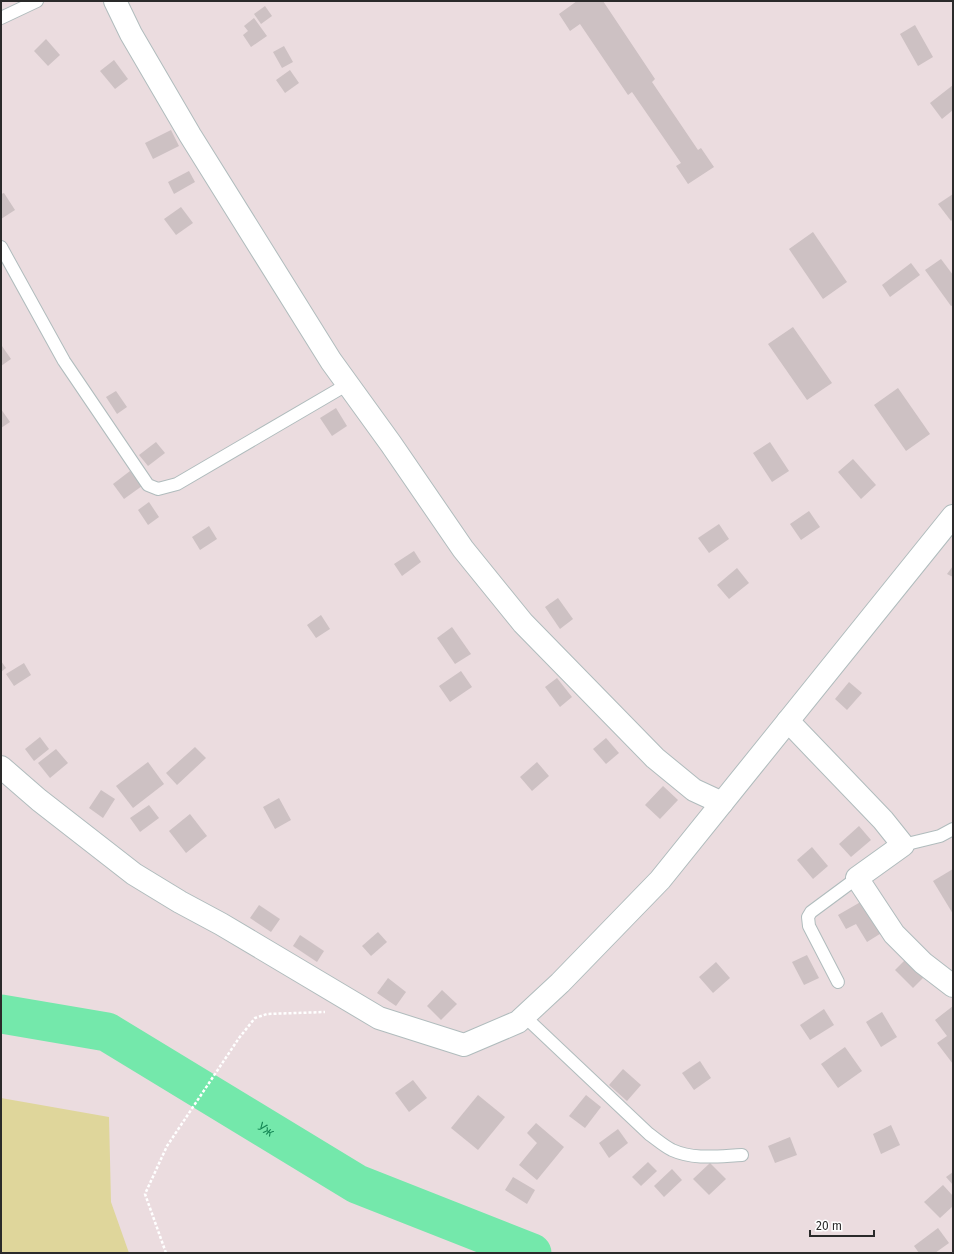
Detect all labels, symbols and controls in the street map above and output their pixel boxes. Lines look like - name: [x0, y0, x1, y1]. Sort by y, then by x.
- water label: Уж: [255, 1119, 277, 1140]
- scale bar: [810, 1212, 874, 1238]
- text: 20 m: [816, 1219, 842, 1233]

